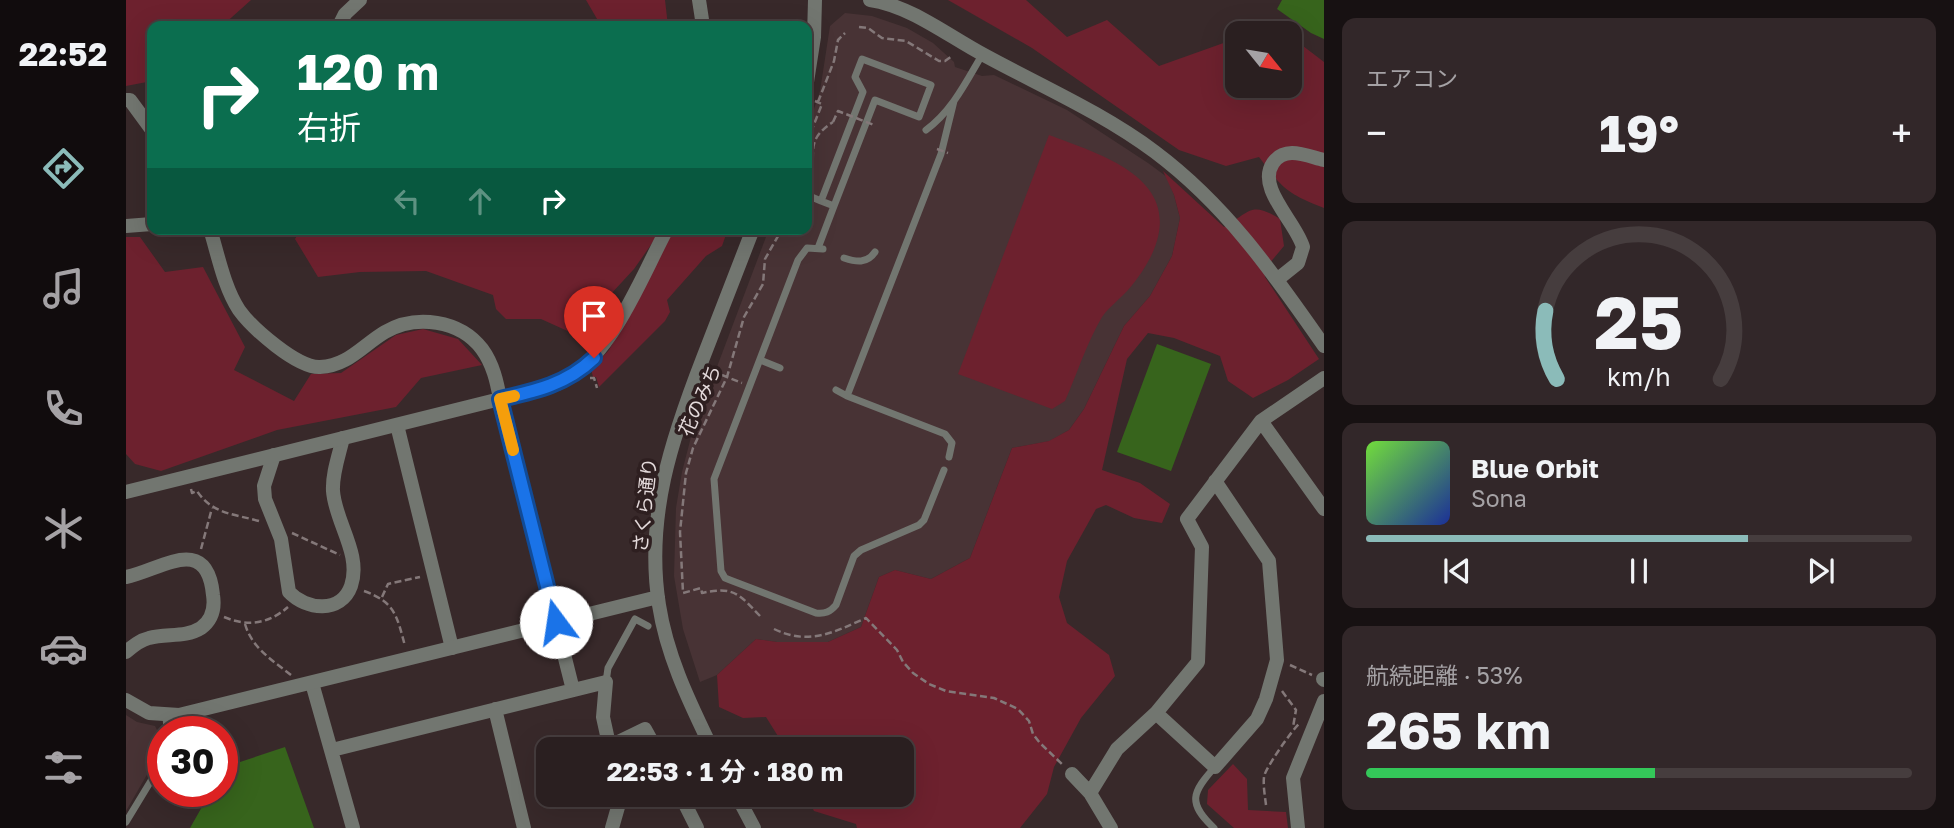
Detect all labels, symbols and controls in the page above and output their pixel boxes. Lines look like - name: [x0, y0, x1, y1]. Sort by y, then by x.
- north arrow: [1225, 21, 1302, 98]
- map controls: [1225, 21, 1302, 98]
- text: 22:52: [19, 35, 107, 73]
- text: 120 m: [297, 42, 439, 101]
- icon: right: [182, 49, 273, 140]
- text: エアコン: [1366, 64, 1458, 92]
- text: 19°: [1599, 101, 1679, 163]
- text: 右折: [297, 108, 361, 146]
- text: −: [1366, 110, 1387, 155]
- text: +: [1891, 110, 1912, 155]
- icon: directions: [39, 144, 88, 193]
- icon: left: [388, 182, 426, 220]
- icon: ahead: [461, 182, 499, 220]
- icon: right: [534, 182, 572, 220]
- icon: music: [39, 264, 88, 313]
- text: 25: [1595, 278, 1683, 365]
- pin: [564, 286, 624, 358]
- icon: arrive: [575, 297, 613, 335]
- street label: 花のみち: [673, 361, 725, 439]
- text: km/h: [1607, 361, 1671, 392]
- icon: phone: [39, 384, 88, 433]
- text: Blue Orbit: [1471, 453, 1599, 484]
- street label: さくら通り: [628, 457, 660, 553]
- text: Sona: [1471, 484, 1527, 512]
- icon: climate: [39, 504, 88, 553]
- icon: previous: [1438, 552, 1476, 590]
- icon: pause: [1620, 552, 1658, 590]
- icon: next: [1802, 552, 1840, 590]
- position arrow: [519, 585, 593, 659]
- icon: car: [39, 624, 88, 673]
- text: 航続距離 · 53%: [1366, 661, 1523, 689]
- text: 265 km: [1366, 698, 1551, 760]
- speed limit sign: 30: [147, 716, 238, 807]
- icon: filters: [39, 743, 88, 792]
- text: 22:53 · 1 分 · 180 m: [607, 756, 843, 787]

